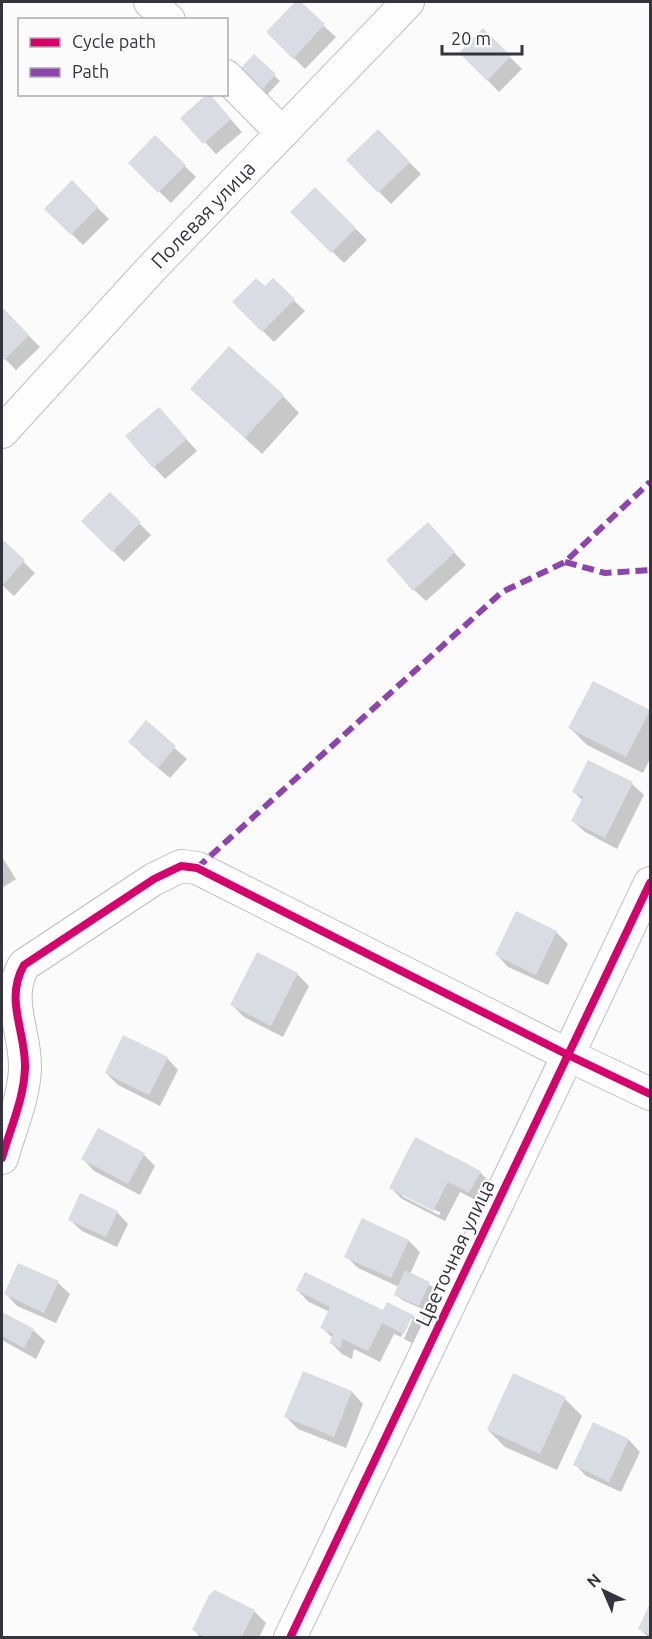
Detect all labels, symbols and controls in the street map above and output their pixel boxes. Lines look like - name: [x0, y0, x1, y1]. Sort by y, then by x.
- legend: [18, 18, 228, 96]
- scale bar: [442, 18, 522, 56]
- text: 20 m: [451, 28, 491, 48]
- text: Cycle path: [72, 31, 156, 51]
- text: Path: [72, 61, 109, 81]
- street label: Полевая улица: [146, 156, 259, 273]
- street label: Цветочная улица: [410, 1176, 499, 1330]
- north arrow: [574, 1561, 634, 1621]
- text: N: [583, 1570, 604, 1591]

